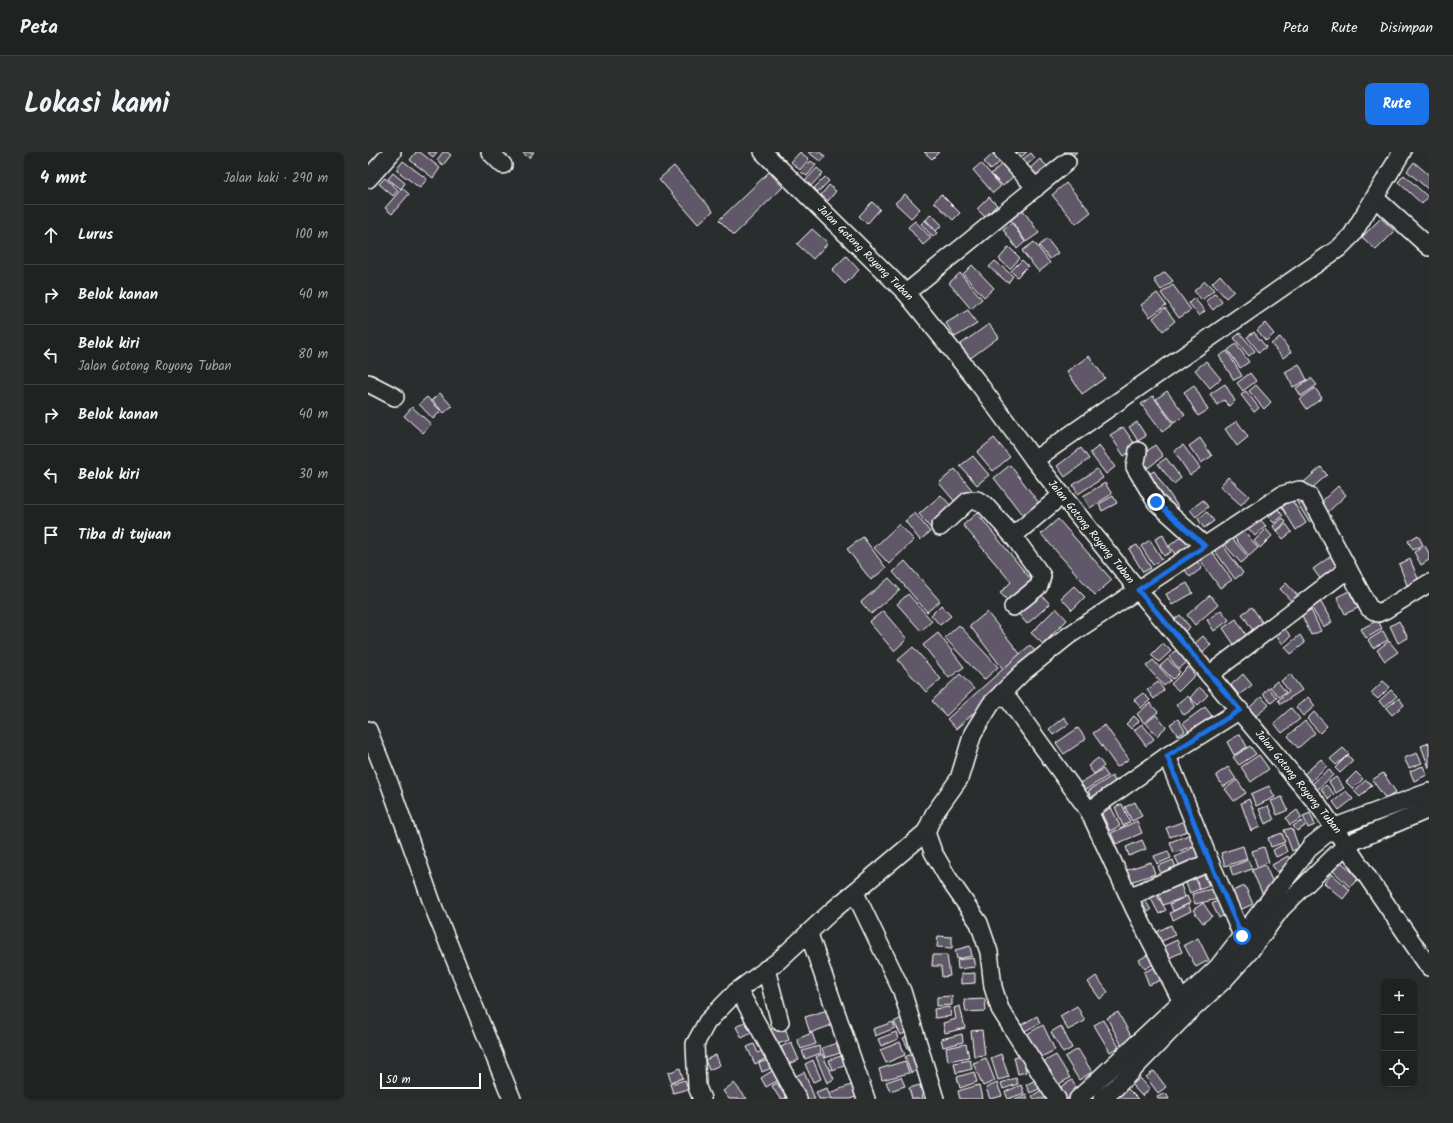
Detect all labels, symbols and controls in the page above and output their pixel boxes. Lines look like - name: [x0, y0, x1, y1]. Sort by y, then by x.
- text: Peta: [20, 13, 58, 43]
- text: Peta: [1283, 17, 1309, 39]
- text: Rute: [1331, 17, 1357, 39]
- text: Disimpan: [1379, 17, 1433, 39]
- text: Lokasi kami: [24, 82, 170, 127]
- button: Rute: [1365, 83, 1429, 125]
- text: 4 mnt: [40, 165, 87, 192]
- text: Jalan kaki · 290 m: [224, 168, 328, 189]
- street label: Jalan Gotong Royong Tuban: [813, 201, 917, 305]
- text: Lurus: [78, 223, 113, 247]
- icon: ahead: [40, 224, 62, 246]
- text: 100 m: [295, 224, 328, 245]
- text: Belok kanan: [78, 283, 158, 307]
- icon: right: [40, 284, 62, 306]
- text: 40 m: [299, 284, 328, 305]
- text: Belok kiri: [78, 332, 139, 356]
- icon: left: [40, 344, 62, 366]
- text: 80 m: [298, 344, 328, 365]
- text: Jalan Gotong Royong Tuban: [78, 356, 232, 377]
- text: Belok kanan: [78, 403, 158, 427]
- icon: right: [40, 404, 62, 426]
- text: 40 m: [299, 404, 328, 425]
- text: Belok kiri: [78, 463, 139, 487]
- icon: left: [40, 464, 62, 486]
- text: 30 m: [299, 464, 328, 485]
- street label: Jalan Gotong Royong Tuban: [1043, 476, 1139, 588]
- route end: [1147, 493, 1165, 511]
- text: Tiba di tujuan: [78, 523, 171, 547]
- icon: arrive: [40, 524, 62, 546]
- street label: Jalan Gotong Royong Tuban: [1250, 726, 1346, 838]
- route start: [1233, 927, 1251, 945]
- map controls: [1381, 979, 1417, 1087]
- button: +: [1381, 979, 1417, 1015]
- button: −: [1381, 1015, 1417, 1051]
- button: locate: [1381, 1051, 1417, 1087]
- scale bar: [380, 1071, 481, 1090]
- text: 50 m: [386, 1071, 411, 1089]

